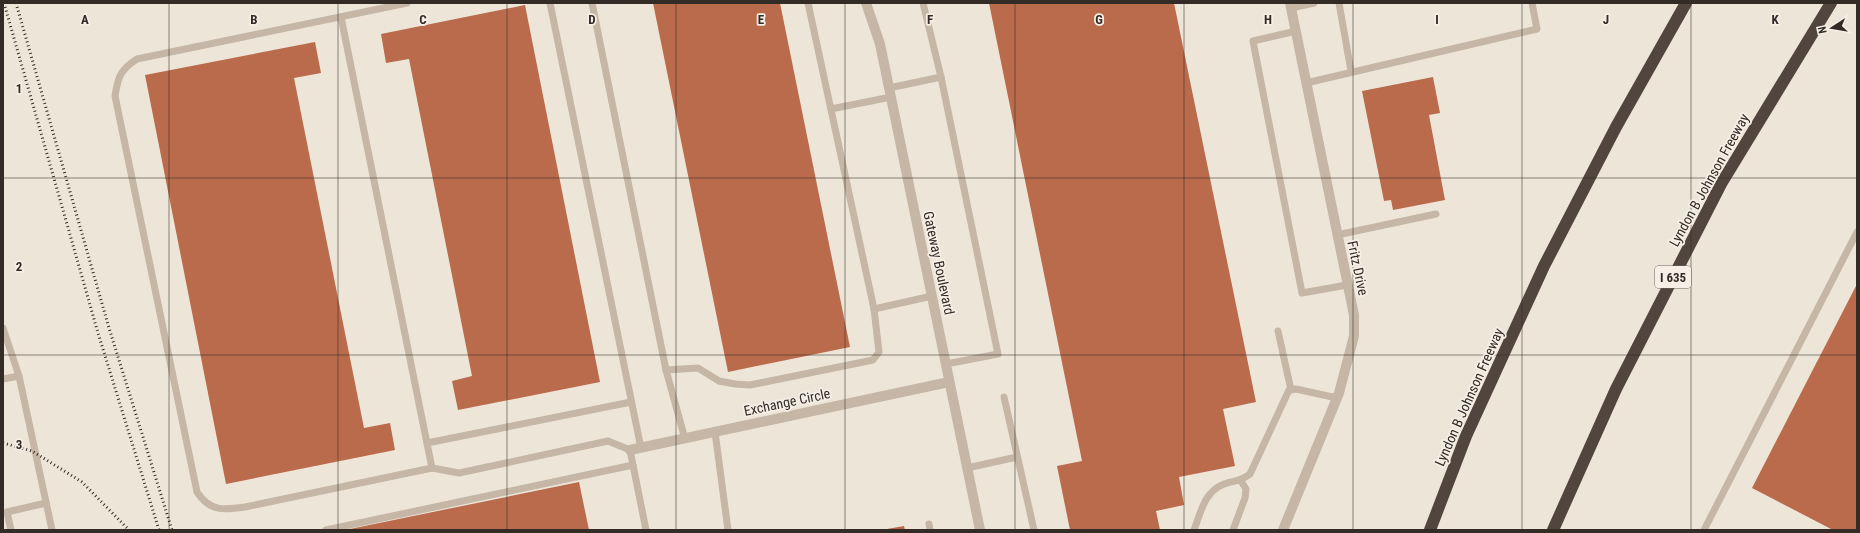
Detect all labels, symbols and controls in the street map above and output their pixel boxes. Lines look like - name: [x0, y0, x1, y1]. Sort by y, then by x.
- north arrow: [1812, 8, 1852, 48]
- text: A: [81, 12, 89, 27]
- text: B: [250, 12, 258, 27]
- text: C: [419, 12, 427, 27]
- text: D: [588, 12, 596, 27]
- text: E: [758, 12, 765, 27]
- text: F: [927, 12, 933, 27]
- text: G: [1095, 12, 1103, 27]
- text: H: [1264, 12, 1272, 27]
- text: I: [1435, 12, 1439, 27]
- text: J: [1603, 12, 1609, 27]
- text: K: [1771, 12, 1779, 27]
- text: N: [1816, 25, 1830, 35]
- text: 1: [16, 81, 22, 96]
- street label: Lyndon B Johnson Freeway: [1666, 111, 1752, 249]
- street label: Gateway Boulevard: [920, 210, 958, 316]
- street label: Fritz Drive: [1344, 239, 1372, 297]
- text: 2: [16, 259, 23, 274]
- road number: I 635: [1655, 266, 1691, 288]
- street label: Lyndon B Johnson Freeway: [1431, 325, 1507, 468]
- street label: Exchange Circle: [742, 385, 832, 419]
- text: 3: [16, 437, 22, 452]

